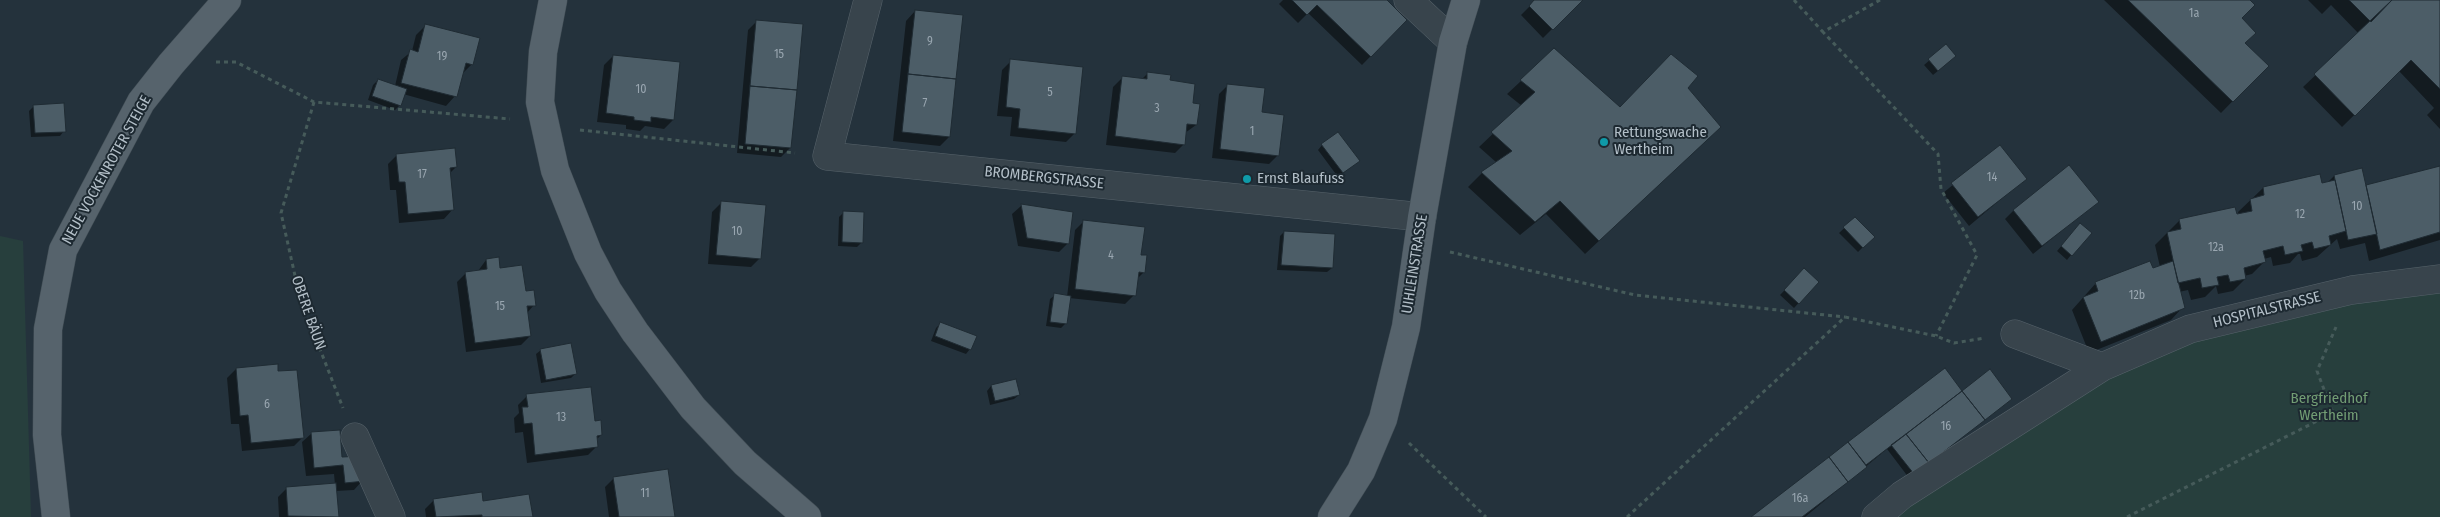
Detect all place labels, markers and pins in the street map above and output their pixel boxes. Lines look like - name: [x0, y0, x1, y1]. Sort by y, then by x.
- place label: Rettungswache Wertheim: [1614, 124, 1707, 159]
- marker: Rettungswache Wertheim: [1598, 136, 1610, 148]
- place label: Ernst Blaufuss: [1257, 170, 1344, 188]
- marker: Ernst Blaufuss: [1241, 173, 1253, 185]

